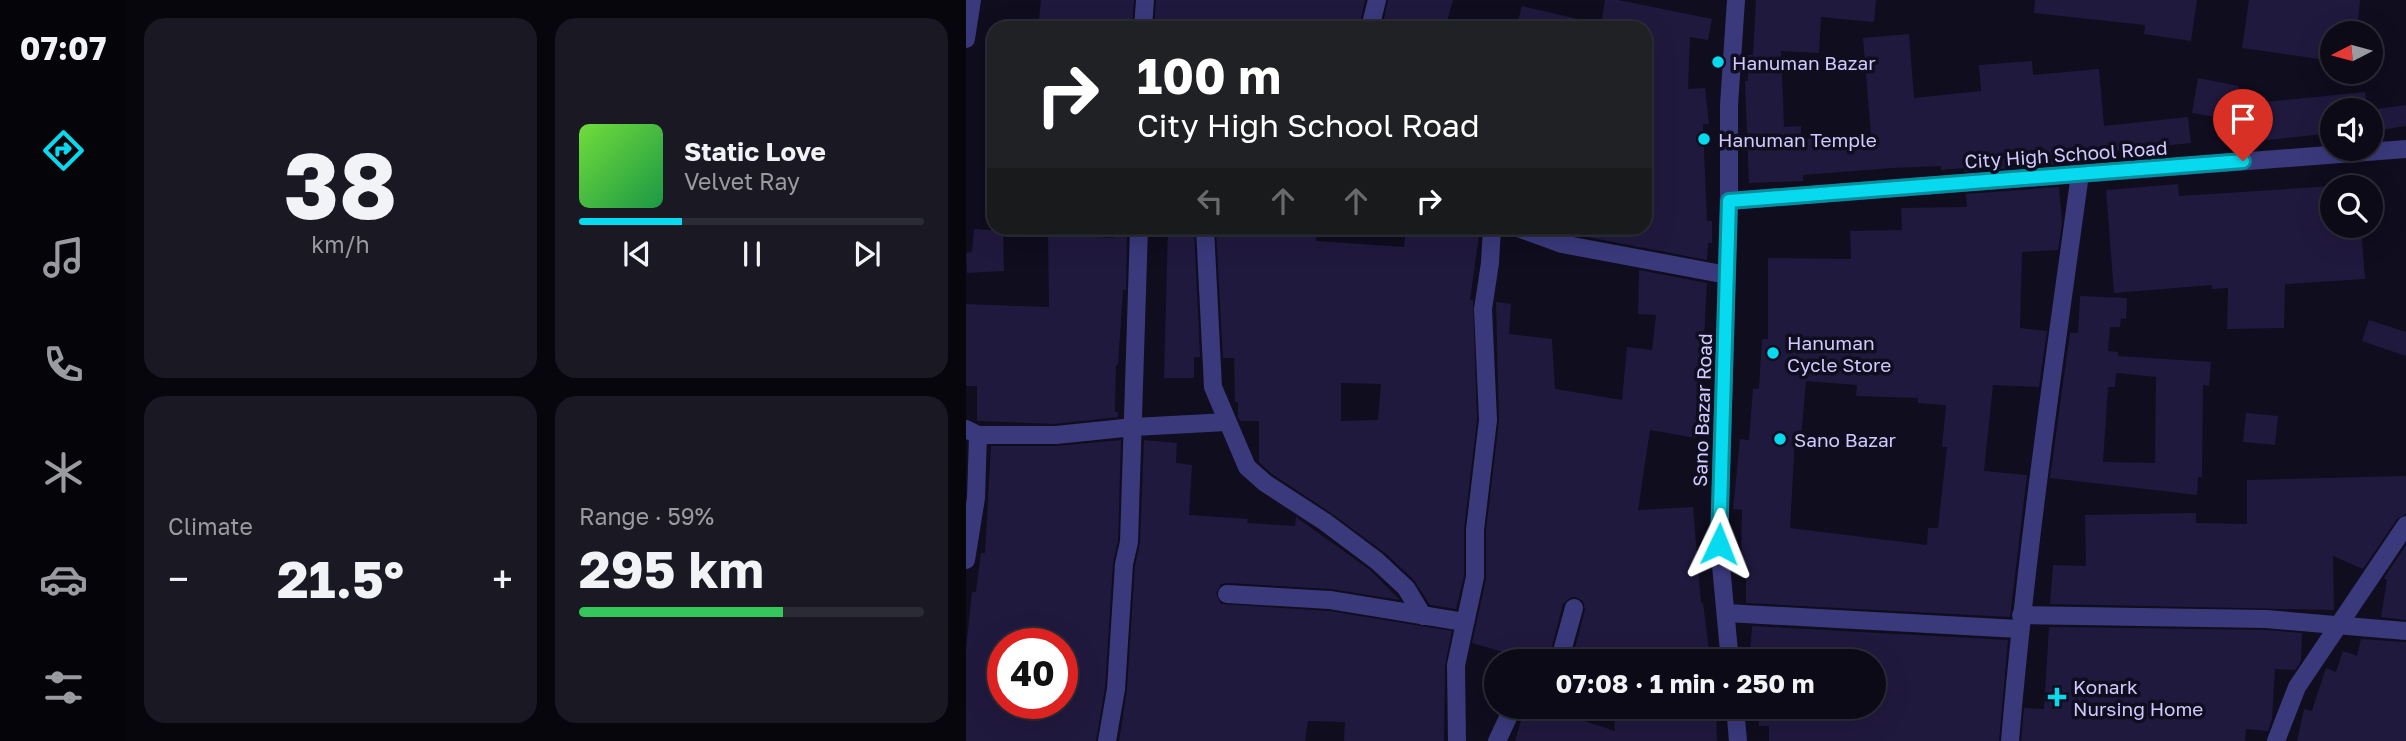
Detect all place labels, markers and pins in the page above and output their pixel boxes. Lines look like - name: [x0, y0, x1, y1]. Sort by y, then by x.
- place label: Hanuman Bazar: [1732, 51, 1876, 74]
- marker: Hanuman Bazar: [1710, 54, 1726, 70]
- pin: [2213, 89, 2273, 161]
- place label: Hanuman Temple: [1718, 128, 1877, 151]
- marker: Hanuman Temple: [1696, 131, 1712, 147]
- place label: Hanuman Cycle Store: [1787, 331, 1891, 376]
- marker: Hanuman Cycle Store: [1765, 345, 1781, 361]
- place label: Sano Bazar: [1794, 428, 1897, 451]
- marker: Sano Bazar: [1772, 431, 1788, 447]
- place label: Konark Nursing Home: [2073, 675, 2203, 720]
- marker: Konark Nursing Home: [2047, 687, 2067, 707]

